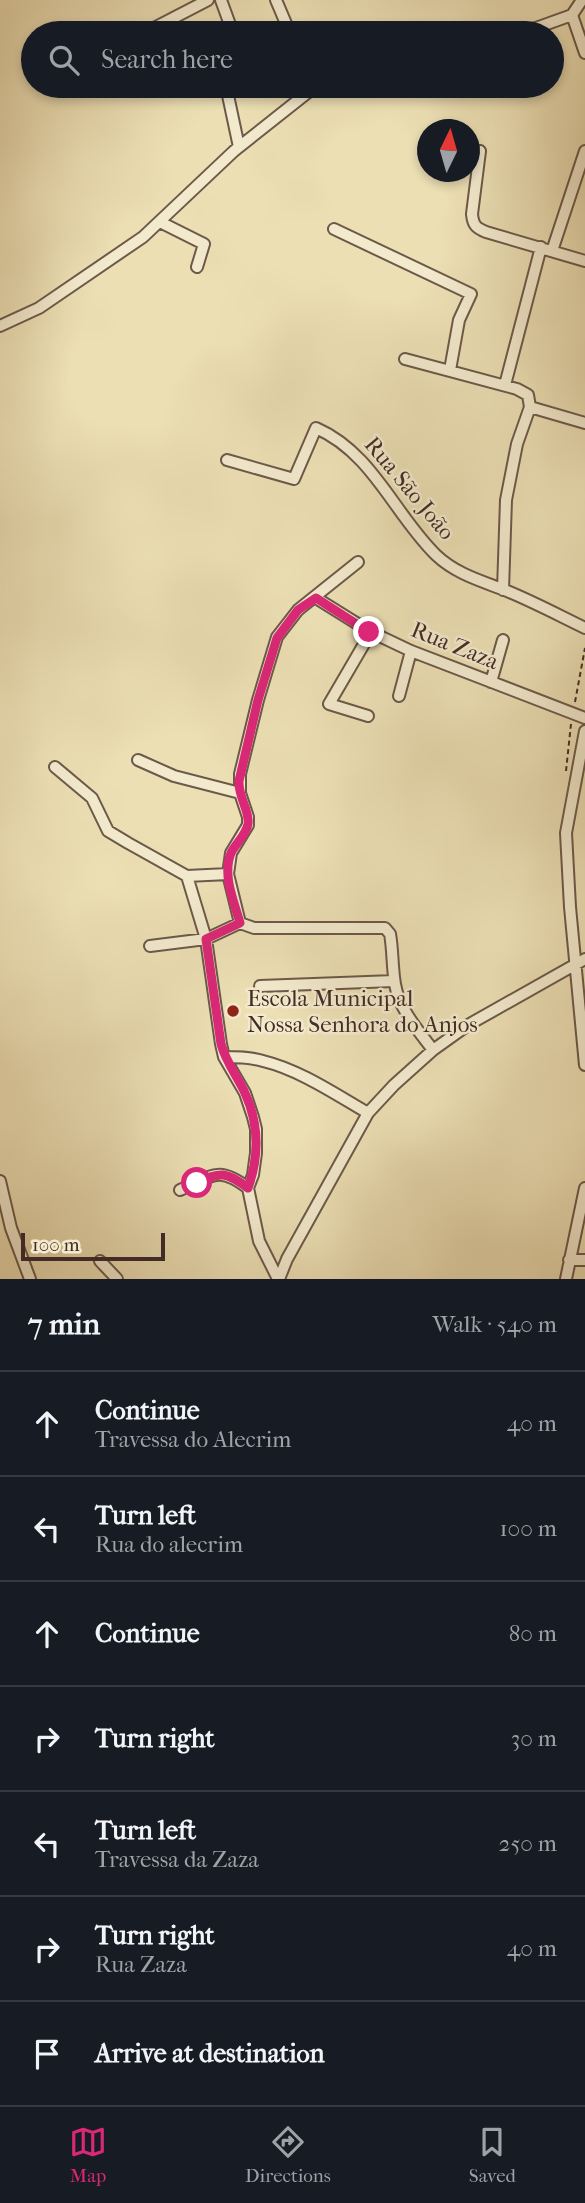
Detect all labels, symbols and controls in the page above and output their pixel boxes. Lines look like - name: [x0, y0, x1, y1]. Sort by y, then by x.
- search box: [21, 21, 564, 98]
- icon: search: [45, 41, 83, 79]
- text: Search here: [101, 44, 233, 75]
- north arrow: [417, 119, 480, 182]
- street label: Rua São João: [359, 431, 461, 545]
- route end: [353, 616, 384, 647]
- street label: Rua Zaza: [407, 616, 503, 675]
- place label: Escola Municipal Nossa Senhora do Anjos: [247, 985, 478, 1038]
- marker: Escola Municipal Nossa Senhora do Anjos: [225, 1003, 241, 1019]
- route start: [181, 1167, 212, 1198]
- scale bar: [21, 1230, 164, 1262]
- text: 100 m: [32, 1234, 80, 1256]
- text: 7 min: [28, 1307, 100, 1342]
- text: Walk · 540 m: [432, 1311, 557, 1338]
- text: Continue: [95, 1395, 200, 1426]
- icon: ahead: [28, 1405, 66, 1443]
- text: 40 m: [507, 1410, 557, 1437]
- text: Travessa do Alecrim: [95, 1426, 291, 1453]
- text: Turn left: [95, 1500, 196, 1531]
- icon: left: [28, 1510, 66, 1548]
- text: 100 m: [499, 1515, 557, 1542]
- text: Rua do alecrim: [95, 1531, 243, 1558]
- icon: ahead: [28, 1615, 66, 1653]
- text: Continue: [95, 1618, 200, 1649]
- text: 80 m: [509, 1620, 557, 1647]
- icon: right: [28, 1720, 66, 1758]
- text: Turn right: [95, 1723, 215, 1754]
- text: 30 m: [511, 1725, 557, 1752]
- text: Turn left: [95, 1815, 196, 1846]
- icon: left: [28, 1825, 66, 1863]
- text: 250 m: [499, 1830, 557, 1857]
- text: Travessa da Zaza: [95, 1846, 259, 1873]
- text: Turn right: [95, 1920, 215, 1951]
- icon: right: [28, 1930, 66, 1968]
- text: 40 m: [507, 1935, 557, 1962]
- text: Rua Zaza: [95, 1951, 187, 1978]
- icon: arrive: [28, 2035, 66, 2073]
- text: Arrive at destination: [95, 2038, 325, 2069]
- tab: Map: [69, 2123, 107, 2187]
- tab: Directions: [245, 2123, 331, 2187]
- tab: Saved: [469, 2123, 516, 2187]

